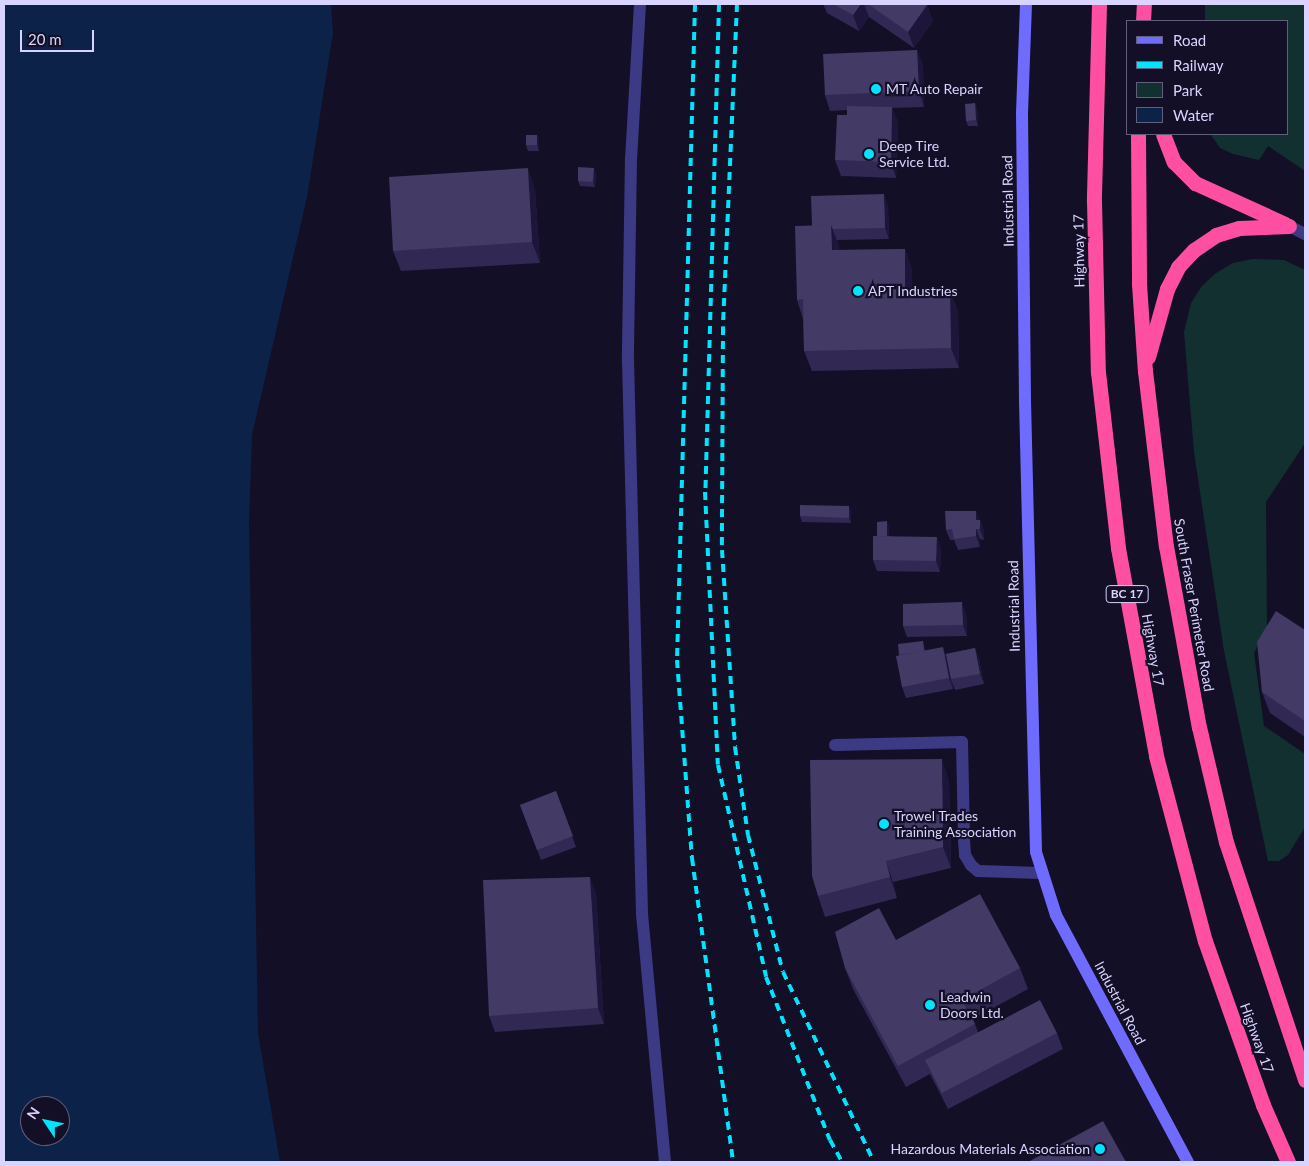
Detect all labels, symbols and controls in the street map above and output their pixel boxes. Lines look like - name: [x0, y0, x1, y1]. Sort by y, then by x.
- scale bar: [22, 20, 96, 52]
- legend: [1126, 20, 1289, 135]
- text: 20 m: [28, 30, 62, 48]
- text: Road: [1173, 31, 1206, 49]
- text: Railway: [1173, 56, 1224, 74]
- place label: MT Auto Repair: [886, 81, 983, 97]
- text: Park: [1173, 81, 1202, 99]
- marker: MT Auto Repair: [870, 83, 882, 95]
- text: Water: [1173, 106, 1214, 124]
- place label: Deep Tire Service Ltd.: [879, 138, 950, 170]
- marker: Deep Tire Service Ltd.: [863, 148, 875, 160]
- street label: Industrial Road: [999, 155, 1017, 247]
- street label: Highway 17: [1070, 214, 1088, 288]
- place label: APT Industries: [868, 283, 958, 299]
- marker: APT Industries: [852, 285, 864, 297]
- street label: South Fraser Perimeter Road: [1170, 517, 1218, 693]
- street label: Industrial Road: [1005, 560, 1023, 652]
- road number: BC 17: [1104, 584, 1150, 604]
- street label: Highway 17: [1138, 612, 1168, 688]
- place label: Trowel Trades Training Association: [894, 808, 1017, 840]
- marker: Trowel Trades Training Association: [878, 818, 890, 830]
- street label: Industrial Road: [1091, 959, 1149, 1047]
- place label: Leadwin Doors Ltd.: [940, 989, 1004, 1022]
- marker: Leadwin Doors Ltd.: [924, 999, 936, 1011]
- street label: Highway 17: [1236, 1000, 1278, 1076]
- north arrow: [20, 1096, 70, 1146]
- text: N: [23, 1104, 43, 1122]
- place label: Hazardous Materials Association: [890, 1141, 1090, 1157]
- marker: Hazardous Materials Association: [1094, 1143, 1106, 1155]

